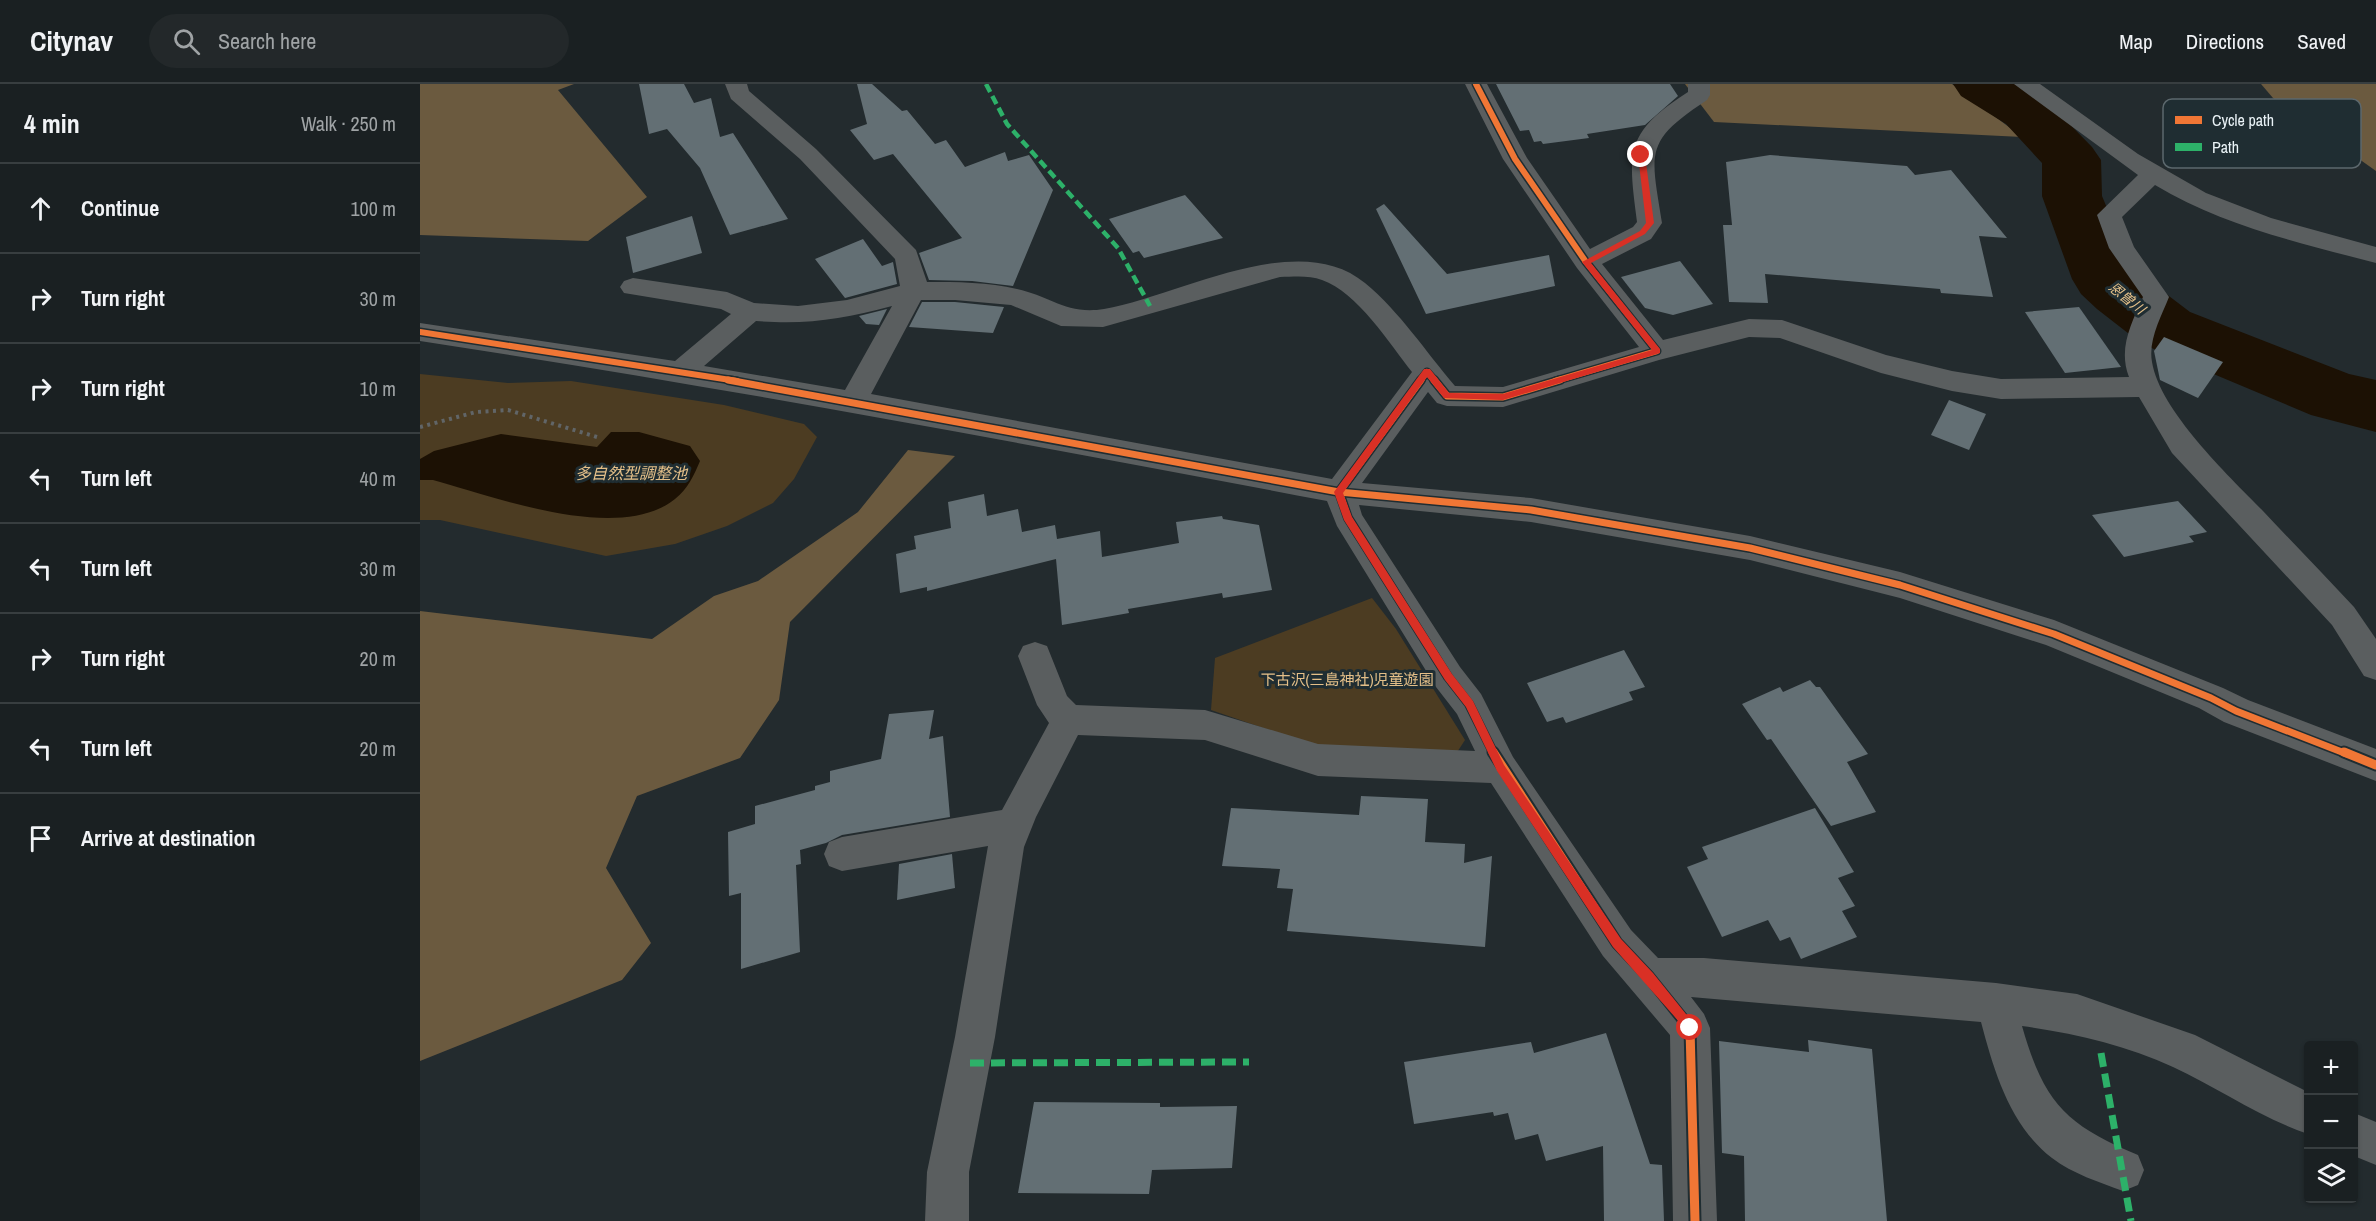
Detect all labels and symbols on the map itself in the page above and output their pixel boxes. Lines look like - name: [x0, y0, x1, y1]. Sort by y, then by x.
- legend: [2163, 99, 2361, 168]
- text: Cycle path: [2212, 109, 2274, 131]
- text: Path: [2212, 136, 2239, 158]
- route end: [1627, 141, 1653, 167]
- water label: 恩曽川: [2105, 278, 2151, 319]
- water label: 多自然型調整池: [575, 462, 689, 484]
- park label: 下古沢(三島神社)児童遊園: [1260, 669, 1434, 690]
- route start: [1676, 1014, 1702, 1040]

